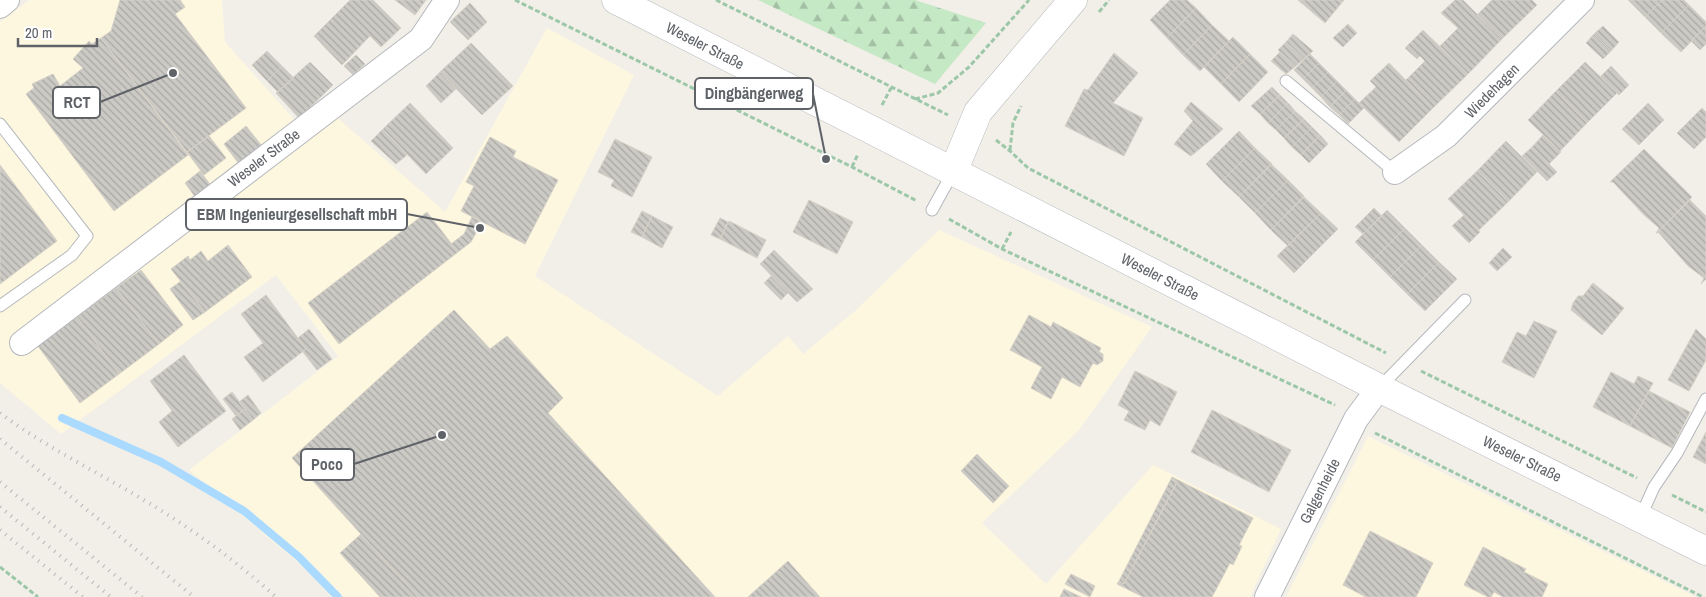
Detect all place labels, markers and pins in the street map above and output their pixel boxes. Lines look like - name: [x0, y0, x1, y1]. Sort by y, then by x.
- callout: Dingbängerweg: [695, 78, 813, 109]
- callout: RCT: [53, 87, 100, 118]
- callout: EBM Ingenieurgesellschaft mbH: [186, 199, 407, 230]
- callout: Poco: [301, 449, 354, 480]

